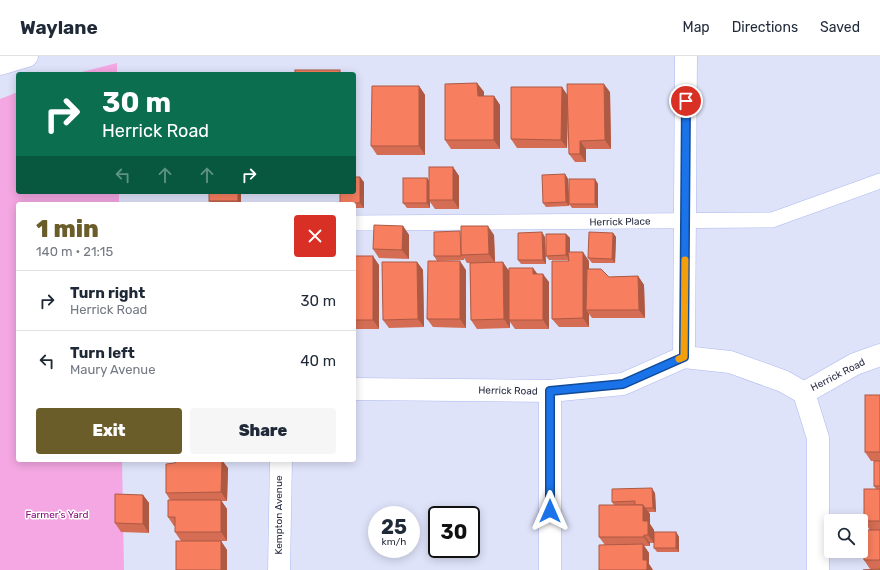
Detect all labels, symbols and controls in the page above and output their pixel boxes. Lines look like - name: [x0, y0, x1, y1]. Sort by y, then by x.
- text: Waylane: [20, 16, 98, 39]
- text: Map: [683, 19, 710, 36]
- text: Directions: [732, 19, 798, 36]
- text: Saved: [820, 19, 860, 36]
- pin: [669, 84, 703, 118]
- text: 30 m: [102, 86, 171, 119]
- icon: right: [36, 88, 88, 140]
- icon: arrive: [675, 90, 697, 112]
- text: Herrick Road: [102, 120, 209, 142]
- icon: left: [112, 164, 134, 186]
- icon: ahead: [154, 164, 176, 186]
- icon: ahead: [196, 164, 218, 186]
- icon: right: [238, 164, 260, 186]
- text: 1 min: [36, 215, 99, 243]
- button: close: [294, 215, 336, 257]
- street label: Herrick Place: [589, 215, 651, 229]
- text: 140 m · 21:15: [36, 244, 113, 259]
- text: Turn right: [70, 284, 145, 302]
- icon: right: [36, 290, 58, 312]
- text: 30 m: [300, 292, 336, 310]
- text: Herrick Road: [70, 302, 147, 317]
- text: Turn left: [70, 344, 135, 362]
- icon: left: [36, 350, 58, 372]
- text: 40 m: [300, 352, 336, 370]
- street label: Herrick Road: [809, 356, 867, 394]
- text: Maury Avenue: [70, 362, 155, 377]
- street label: Herrick Road: [478, 384, 538, 398]
- button: Exit: [36, 408, 182, 454]
- button: Share: [190, 408, 336, 454]
- street label: Kempton Avenue: [273, 475, 285, 555]
- position arrow: [529, 490, 571, 532]
- speed limit sign: 30: [428, 506, 480, 558]
- park label: Farmer's Yard: [25, 509, 89, 521]
- map controls: [824, 514, 868, 558]
- button: search: [824, 514, 868, 558]
- text: 25: [381, 515, 407, 539]
- text: km/h: [382, 536, 406, 548]

